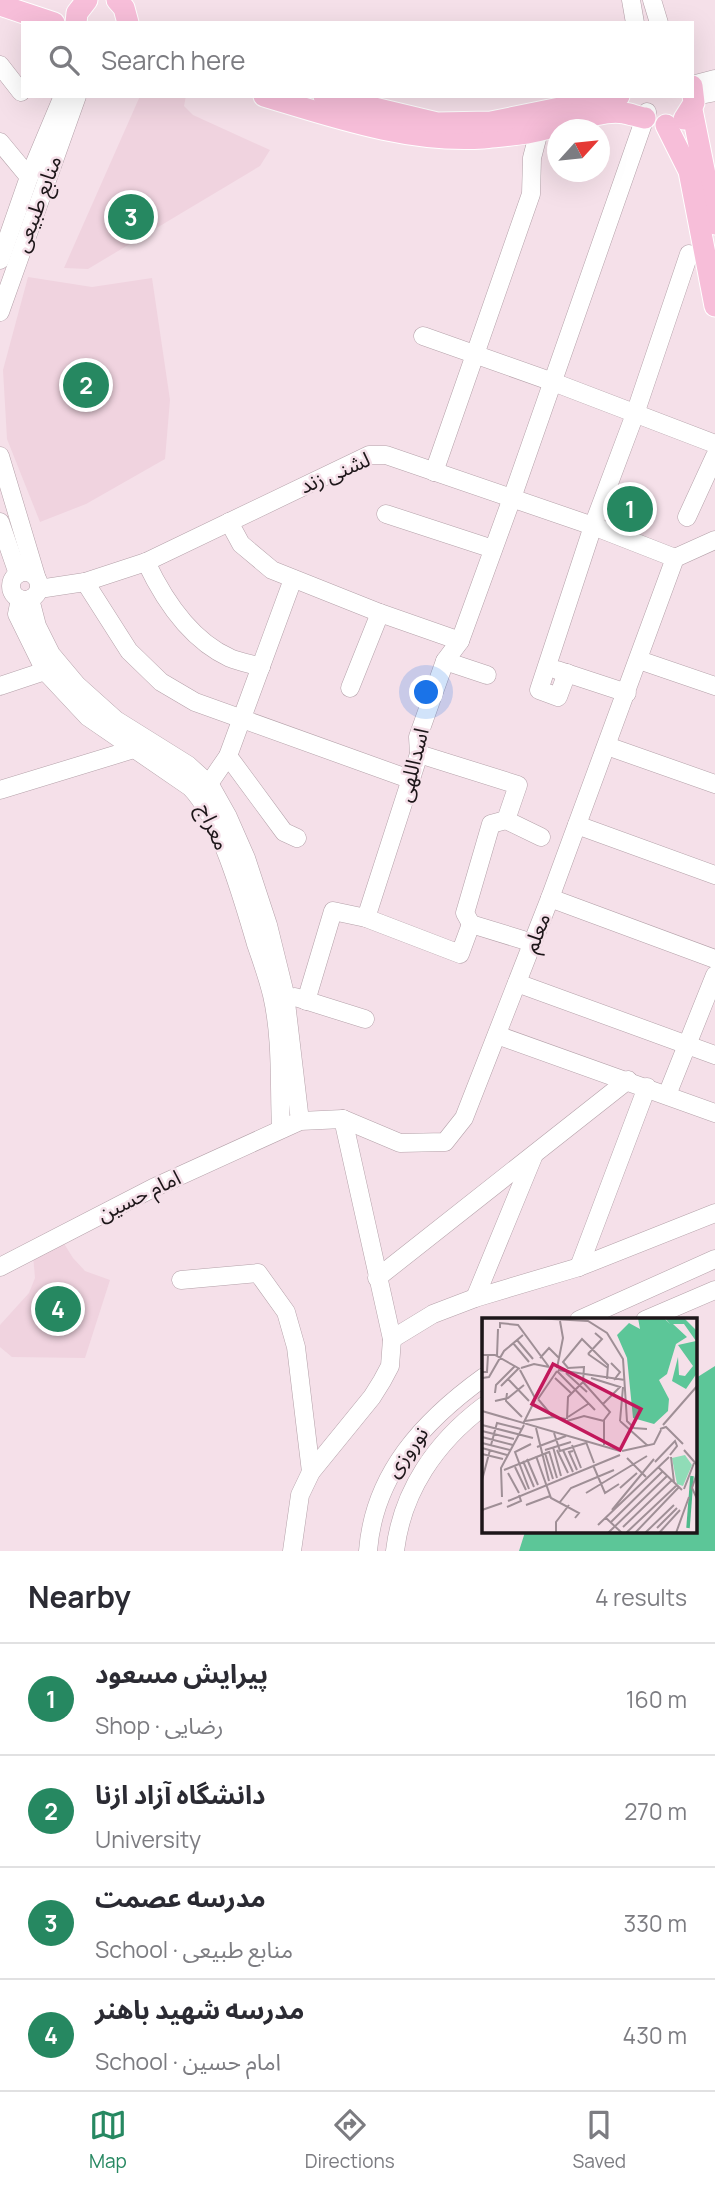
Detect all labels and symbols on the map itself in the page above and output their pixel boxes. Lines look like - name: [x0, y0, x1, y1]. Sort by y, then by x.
- north arrow: [547, 119, 610, 182]
- street label: منابع طبیعی: [7, 151, 69, 257]
- pin: 3: [108, 191, 154, 243]
- pin: 2: [63, 359, 109, 411]
- street label: لشنی زند: [295, 445, 374, 499]
- pin: 1: [607, 483, 653, 535]
- your location: [409, 675, 443, 709]
- street label: اسداللهی: [389, 725, 435, 805]
- street label: معراج: [189, 799, 237, 855]
- street label: معلم: [516, 909, 558, 957]
- street label: امام حسین: [92, 1163, 186, 1230]
- pin: 4: [35, 1283, 81, 1335]
- inset map: [482, 1318, 698, 1534]
- street label: نوروزی: [378, 1420, 434, 1482]

